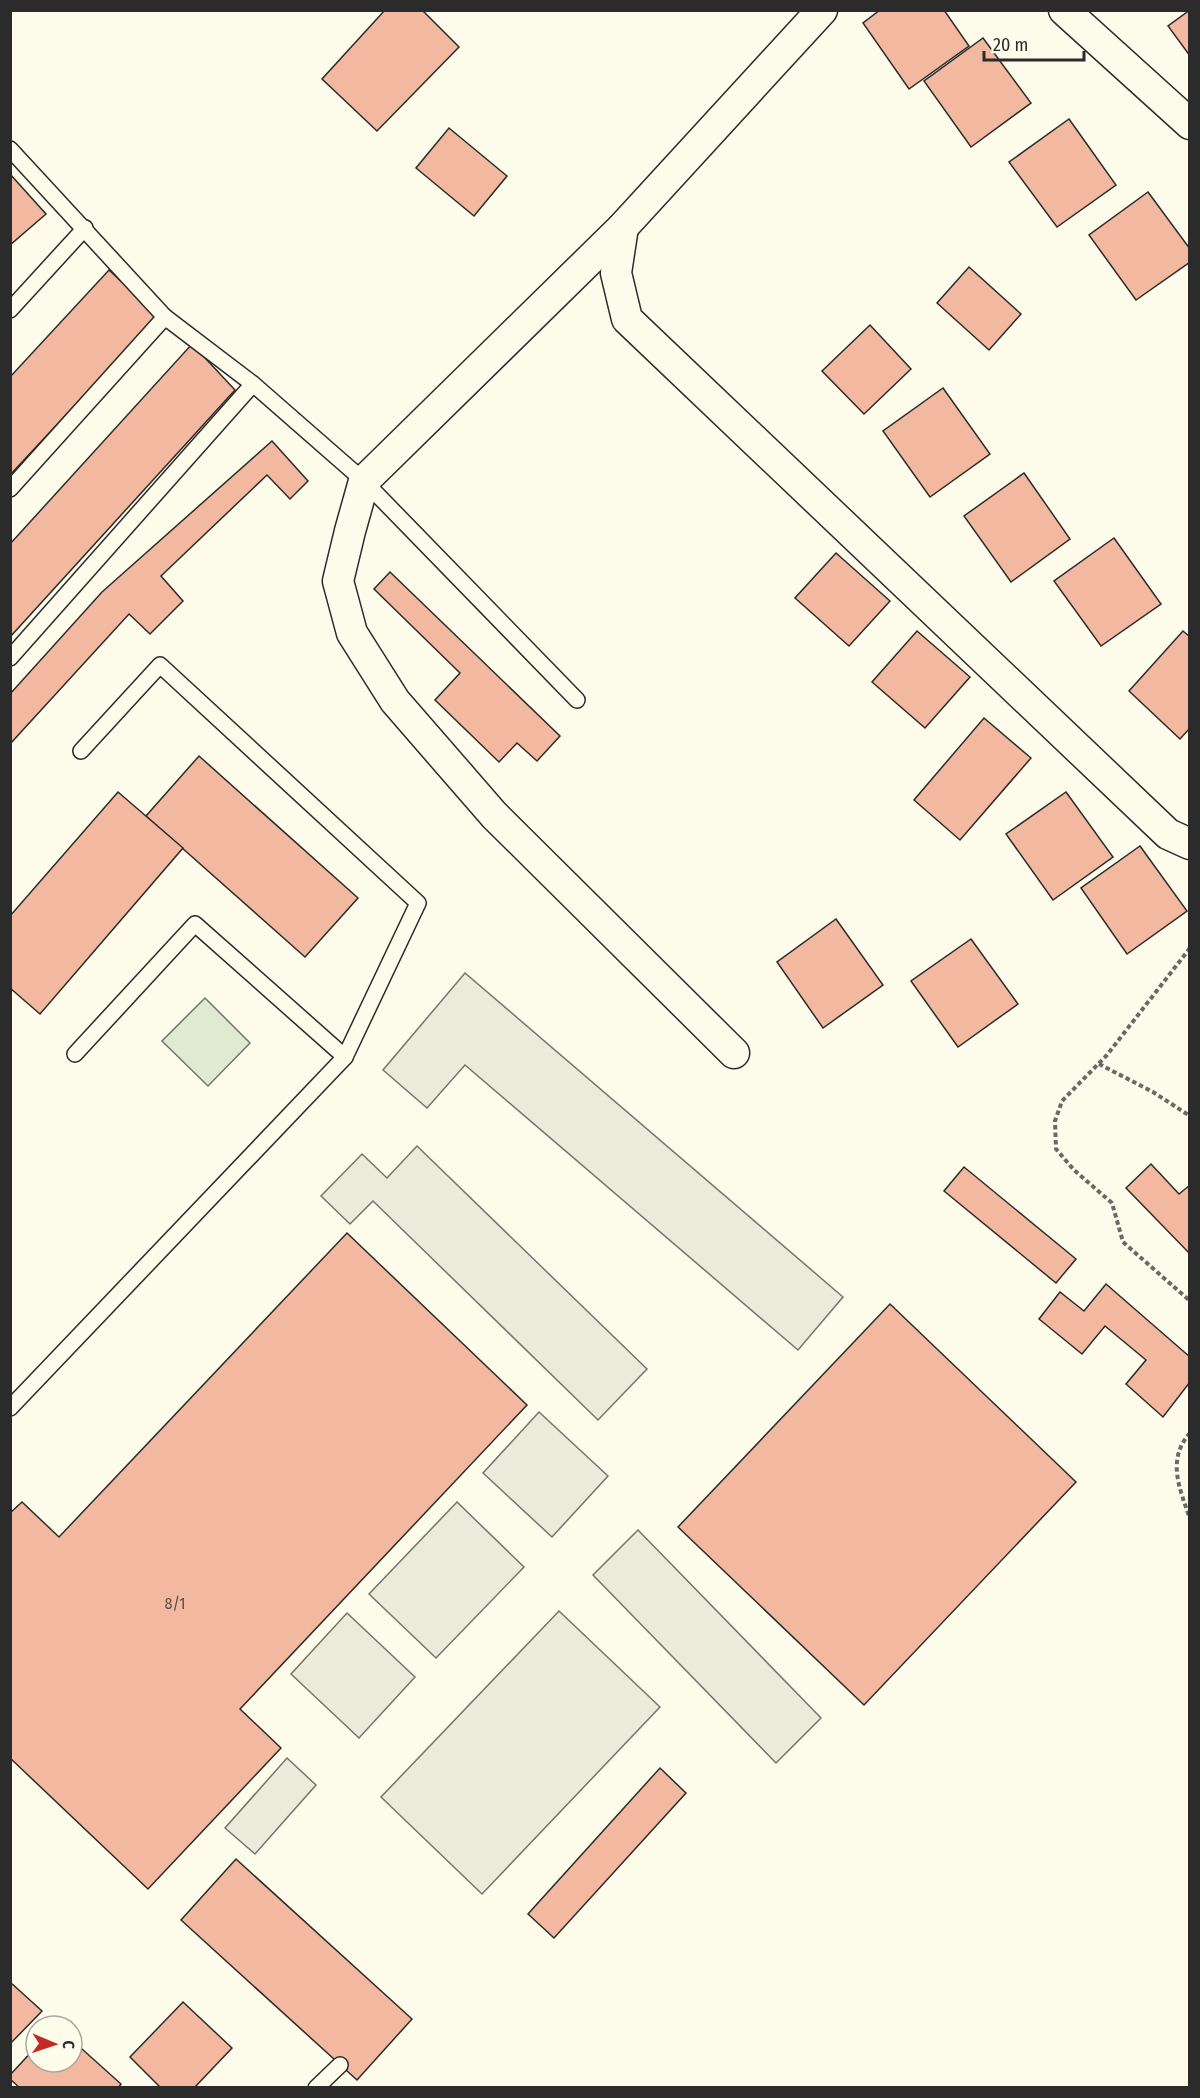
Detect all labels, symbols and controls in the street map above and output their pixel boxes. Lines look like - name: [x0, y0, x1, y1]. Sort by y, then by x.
- scale bar: [984, 24, 1084, 62]
- text: 20 m: [993, 34, 1028, 56]
- house number: 8/1: [165, 1594, 185, 1613]
- north arrow: [24, 2014, 84, 2074]
- text: С: [59, 2040, 78, 2050]

